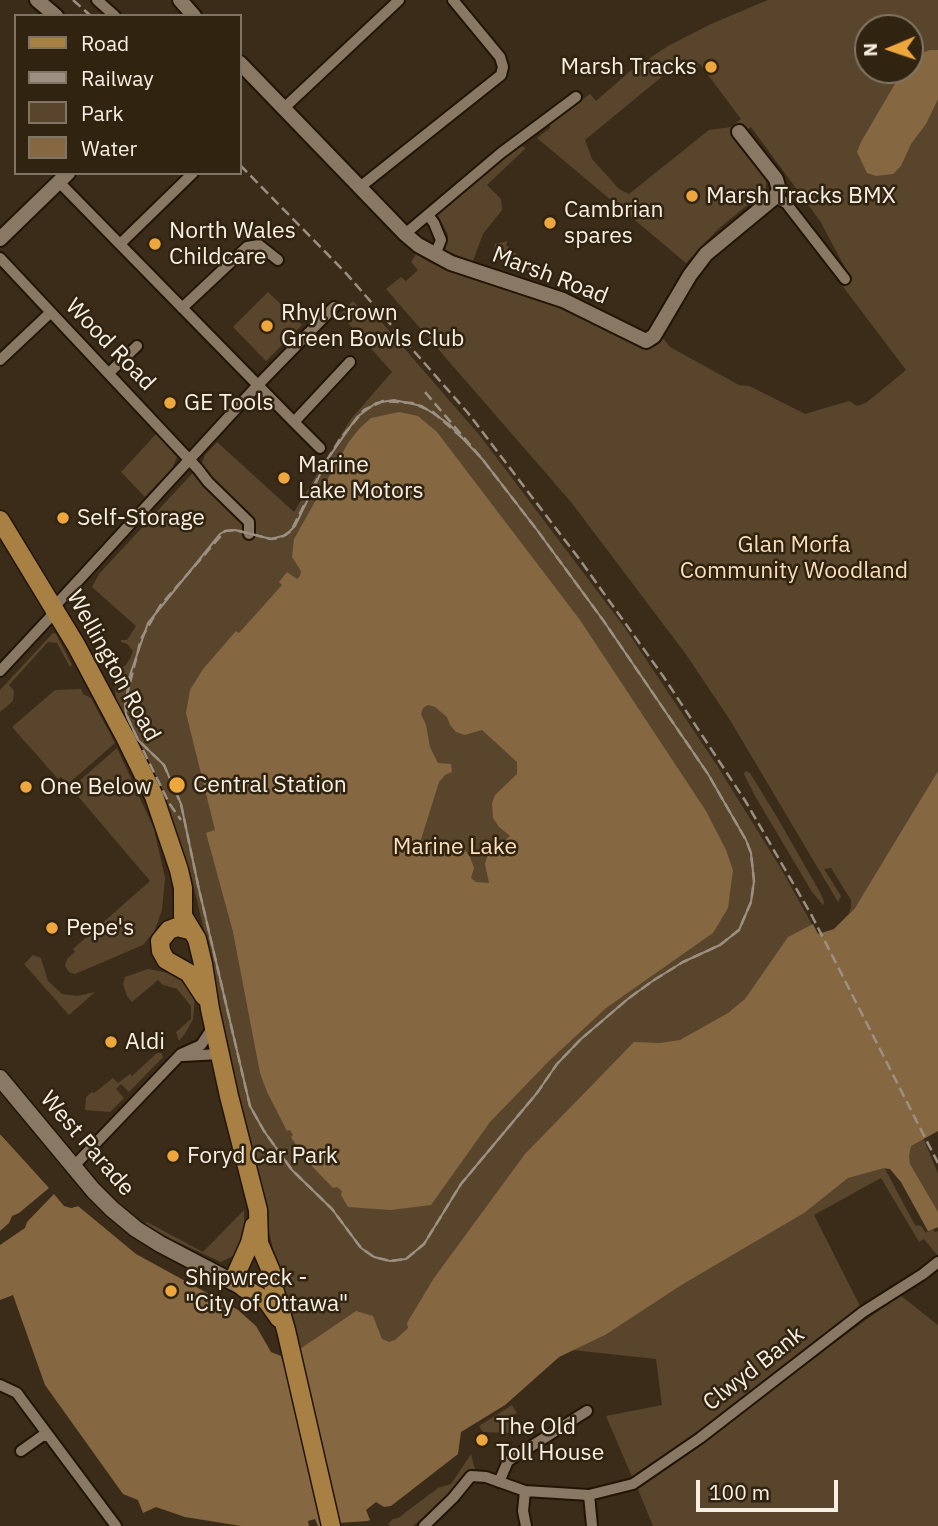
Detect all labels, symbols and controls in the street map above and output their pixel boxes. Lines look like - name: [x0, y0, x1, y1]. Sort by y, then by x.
- legend: [14, 14, 242, 175]
- north arrow: [854, 14, 924, 84]
- text: Road: [81, 29, 129, 57]
- text: N: [858, 42, 882, 57]
- place label: Marsh Tracks: [560, 53, 697, 81]
- marker: Marsh Tracks: [703, 59, 719, 75]
- text: Railway: [81, 64, 154, 92]
- text: Park: [81, 99, 124, 127]
- text: Water: [81, 134, 137, 162]
- place label: Marsh Tracks BMX: [706, 182, 896, 210]
- marker: Marsh Tracks BMX: [684, 188, 700, 204]
- place label: Cambrian spares: [564, 196, 664, 250]
- marker: Cambrian spares: [542, 215, 558, 231]
- place label: North Wales Childcare: [169, 217, 296, 271]
- marker: North Wales Childcare: [147, 236, 163, 252]
- street label: Marsh Road: [488, 241, 612, 311]
- street label: Wood Road: [59, 293, 161, 397]
- place label: Rhyl Crown Green Bowls Club: [281, 299, 464, 353]
- marker: Rhyl Crown Green Bowls Club: [259, 318, 275, 334]
- place label: GE Tools: [184, 389, 274, 417]
- marker: GE Tools: [162, 395, 178, 411]
- place label: Marine Lake Motors: [298, 451, 424, 505]
- marker: Marine Lake Motors: [276, 470, 292, 486]
- place label: Self-Storage: [77, 504, 205, 532]
- marker: Self-Storage: [55, 510, 71, 526]
- park label: Glan Morfa Community Woodland: [680, 531, 908, 585]
- street label: Wellington Road: [60, 586, 166, 746]
- place label: Central Station: [193, 771, 347, 799]
- place label: One Below: [40, 773, 152, 801]
- marker: Central Station: [167, 775, 187, 795]
- marker: One Below: [18, 779, 34, 795]
- park label: Marine Lake: [393, 833, 517, 861]
- place label: Pepe's: [66, 914, 134, 942]
- marker: Pepe's: [44, 920, 60, 936]
- place label: Aldi: [125, 1028, 165, 1056]
- marker: Aldi: [103, 1034, 119, 1050]
- street label: West Parade: [34, 1086, 140, 1202]
- place label: Foryd Car Park: [187, 1142, 338, 1170]
- marker: Foryd Car Park: [165, 1148, 181, 1164]
- place label: Shipwreck - "City of Ottawa": [185, 1264, 349, 1318]
- marker: Shipwreck - "City of Ottawa": [163, 1283, 179, 1299]
- street label: Clwyd Bank: [698, 1321, 810, 1417]
- place label: The Old Toll House: [496, 1413, 604, 1467]
- marker: The Old Toll House: [474, 1432, 490, 1448]
- scale bar: [700, 1466, 842, 1510]
- text: 100 m: [709, 1478, 770, 1506]

